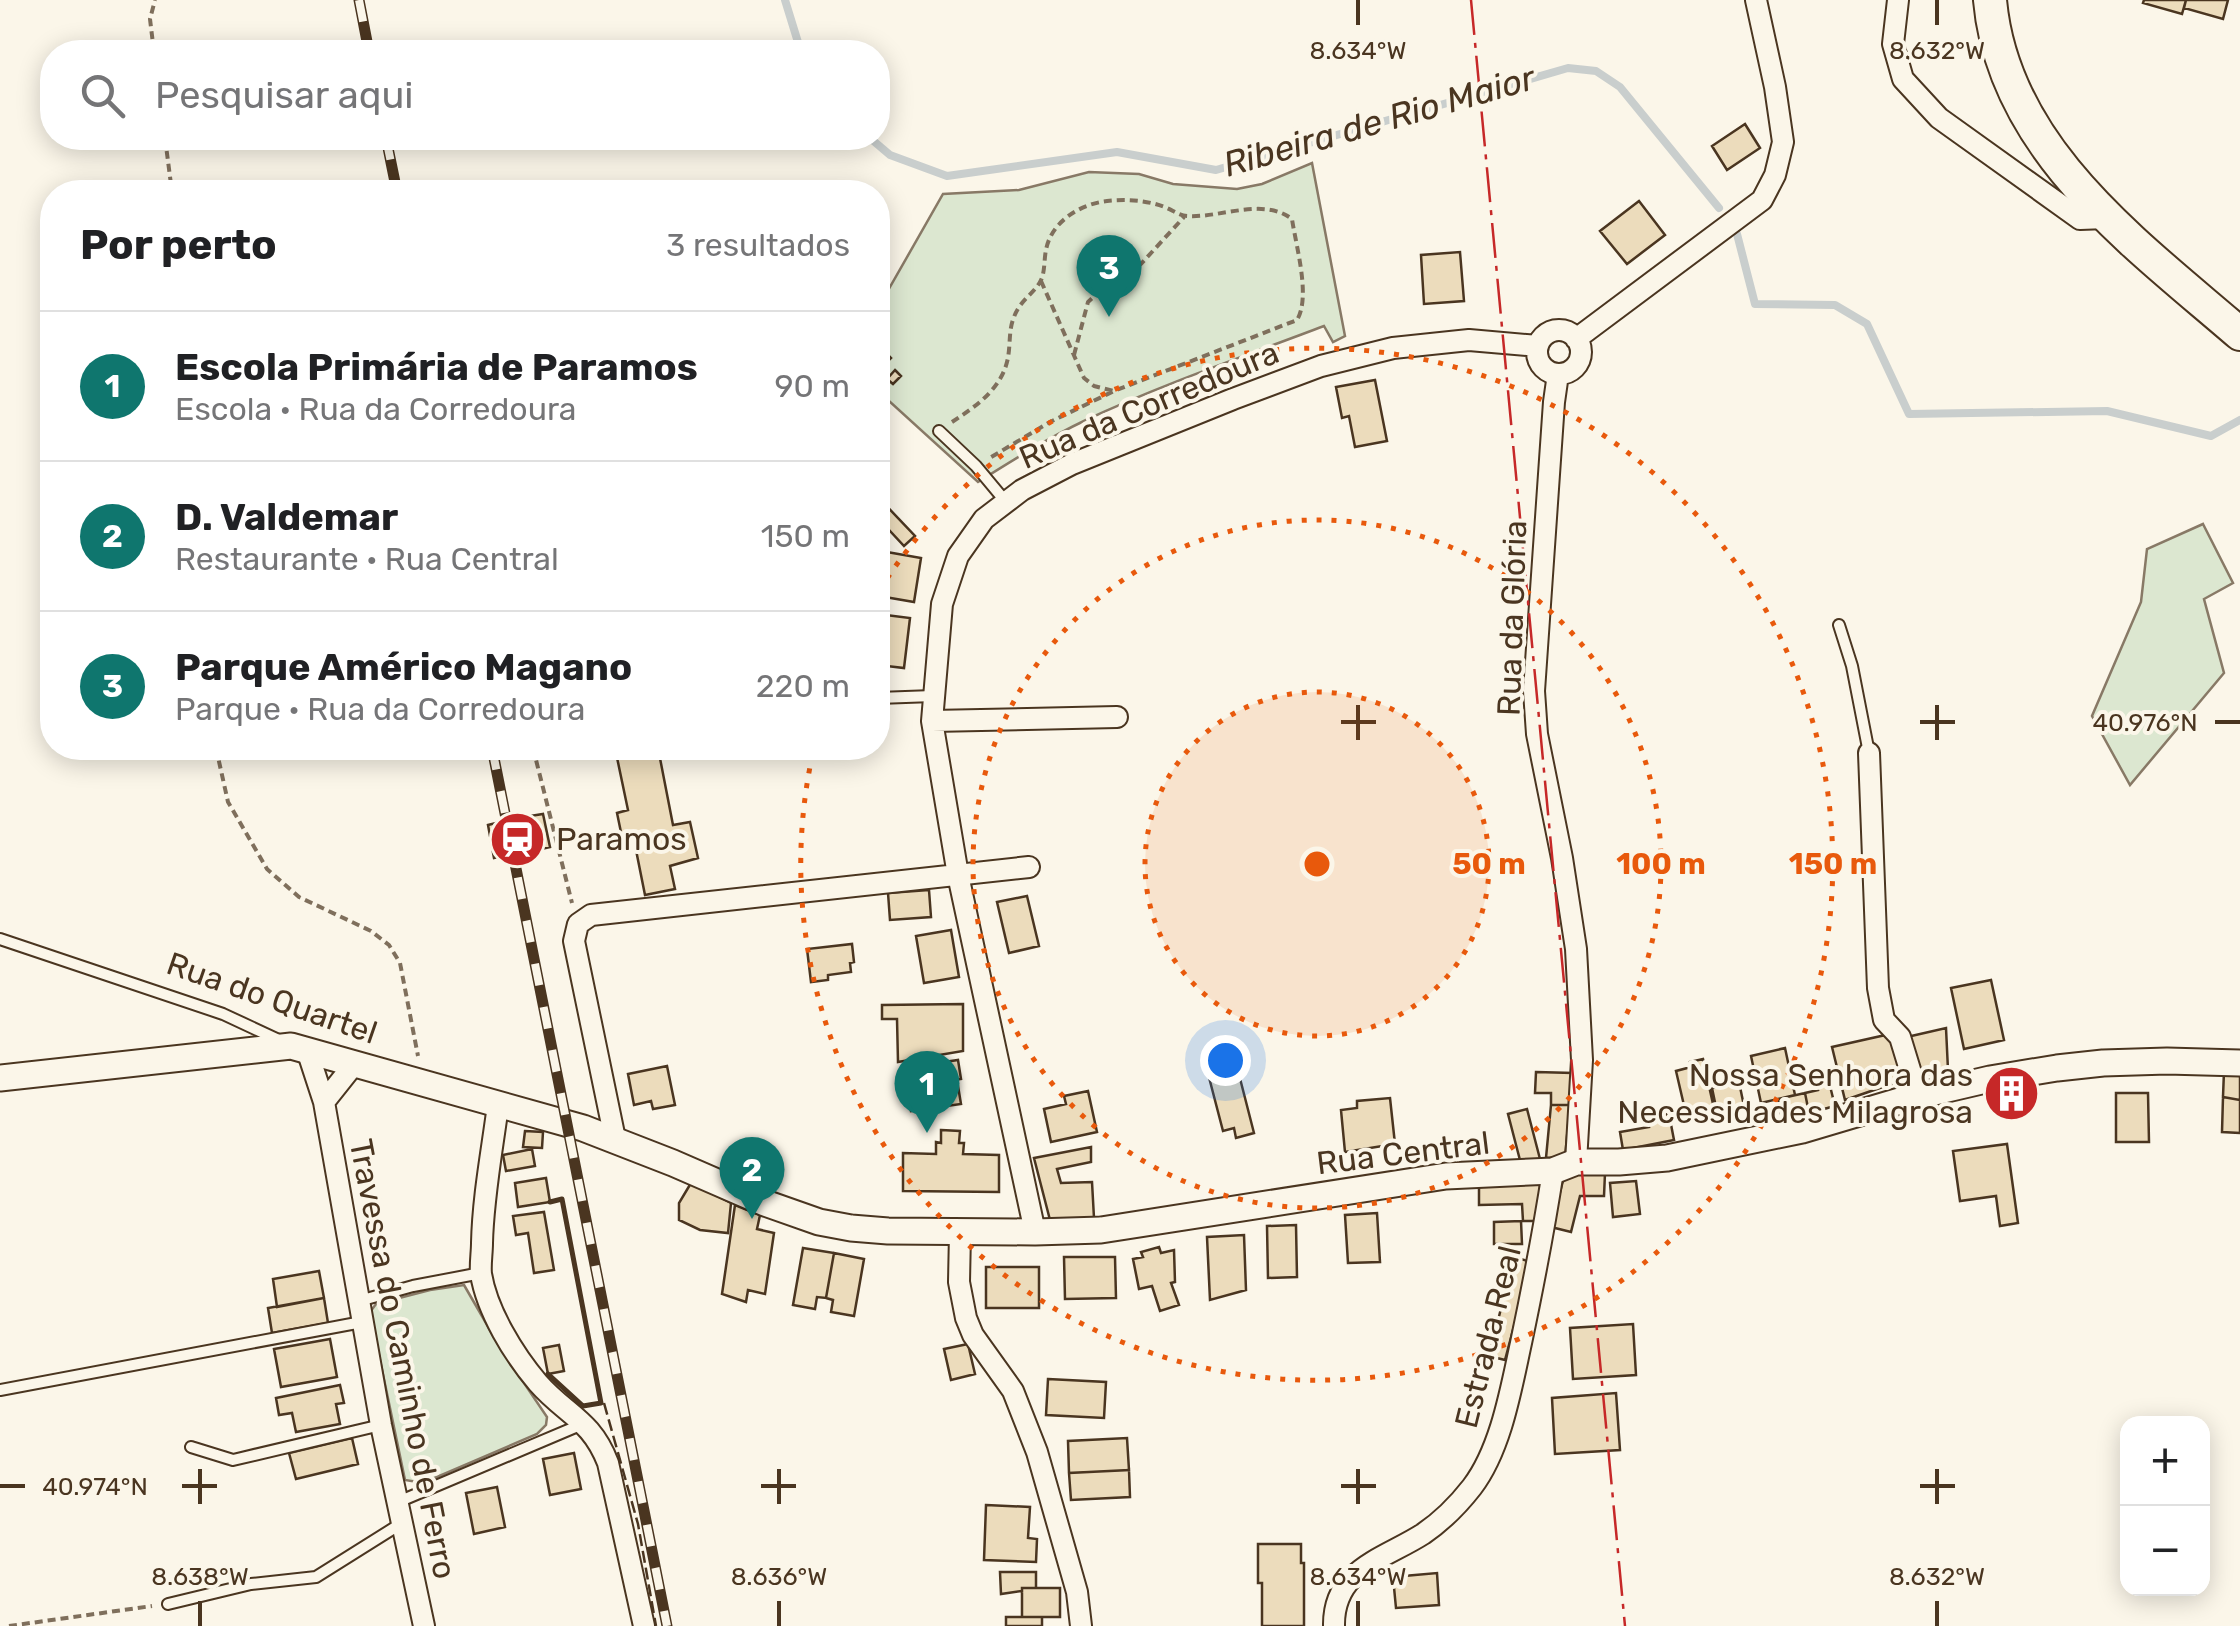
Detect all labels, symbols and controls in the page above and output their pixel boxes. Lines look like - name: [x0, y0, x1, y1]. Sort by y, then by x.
- text: 8.634°W: [1309, 36, 1407, 65]
- text: 8.632°W: [1889, 36, 1985, 65]
- search box: [40, 40, 890, 150]
- water label: Ribeira de Rio Maior: [1218, 56, 1541, 186]
- icon: search: [75, 68, 130, 123]
- text: Pesquisar aqui: [155, 72, 413, 118]
- text: Por perto: [80, 220, 277, 270]
- text: 3 resultados: [666, 226, 850, 264]
- pin: 3: [1076, 234, 1142, 317]
- street label: Rua da Corredoura: [1014, 333, 1284, 477]
- text: Escola Primária de Paramos: [175, 344, 698, 390]
- text: 1: [105, 367, 120, 405]
- text: 90 m: [774, 367, 850, 405]
- text: Escola · Rua da Corredoura: [175, 390, 577, 428]
- text: D. Valdemar: [175, 494, 398, 540]
- text: 2: [102, 517, 123, 555]
- text: 150 m: [761, 517, 850, 555]
- street label: Rua da Glória: [1490, 520, 1534, 716]
- text: Restaurante · Rua Central: [175, 540, 559, 578]
- text: Parque Américo Magano: [175, 644, 632, 690]
- text: 3: [102, 667, 123, 705]
- text: 220 m: [756, 667, 850, 705]
- text: Parque · Rua da Corredoura: [175, 690, 585, 728]
- text: 40.976°N: [2092, 708, 2198, 737]
- station icon: Paramos: [487, 809, 547, 869]
- place label: Paramos: [556, 820, 687, 858]
- centre of rings: [1299, 846, 1335, 882]
- text: 50 m: [1452, 846, 1526, 882]
- text: 100 m: [1616, 846, 1706, 882]
- text: 150 m: [1789, 846, 1877, 882]
- street label: Rua do Quartel: [162, 944, 382, 1052]
- your location: [1200, 1035, 1251, 1086]
- pin: 1: [894, 1050, 960, 1133]
- place label: Nossa Senhora das Necessidades Milagrosa: [1617, 1056, 1973, 1131]
- building icon: Nossa Senhora das Necessidades Milagrosa: [1982, 1063, 2042, 1123]
- street label: Rua Central: [1314, 1124, 1492, 1182]
- street label: Travessa do Caminho de Ferro: [342, 1136, 464, 1582]
- pin: 2: [720, 1136, 784, 1219]
- street label: Estrada Real: [1447, 1242, 1529, 1432]
- map controls: [2120, 1416, 2210, 1596]
- button: +: [2120, 1416, 2210, 1506]
- text: 40.974°N: [42, 1472, 148, 1501]
- button: −: [2120, 1506, 2210, 1596]
- text: 8.638°W: [151, 1562, 249, 1591]
- text: 8.636°W: [731, 1562, 827, 1591]
- text: 8.634°W: [1309, 1562, 1407, 1591]
- text: 8.632°W: [1889, 1562, 1985, 1591]

